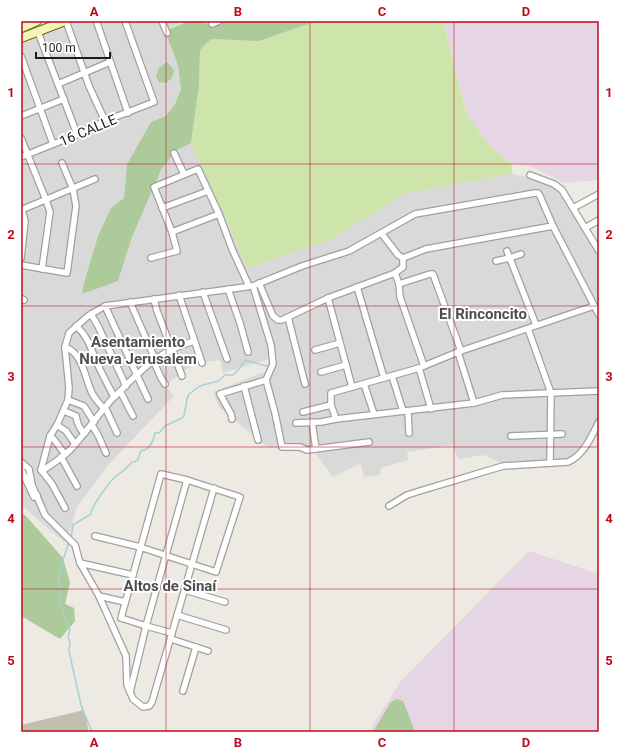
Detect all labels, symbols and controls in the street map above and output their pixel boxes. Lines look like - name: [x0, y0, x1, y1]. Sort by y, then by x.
- text: A: [90, 4, 99, 19]
- text: B: [234, 4, 242, 19]
- text: C: [378, 4, 387, 19]
- text: D: [522, 4, 530, 19]
- scale bar: [36, 34, 110, 60]
- text: 100 m: [42, 41, 76, 55]
- text: 1: [7, 85, 15, 100]
- text: 1: [605, 85, 613, 100]
- street label: 16 CALLE: [57, 111, 119, 149]
- text: 2: [7, 227, 15, 242]
- text: 2: [605, 227, 613, 242]
- district label: El Rinconcito: [439, 305, 527, 323]
- district label: Asentamiento Nueva Jerusalem: [79, 333, 197, 368]
- text: 3: [7, 369, 15, 384]
- text: 3: [605, 369, 613, 384]
- text: 4: [7, 511, 15, 526]
- text: 4: [605, 511, 613, 526]
- district label: Altos de Sinaí: [124, 577, 217, 595]
- text: 5: [7, 653, 15, 668]
- text: 5: [605, 653, 613, 668]
- text: A: [90, 735, 99, 750]
- text: B: [234, 735, 242, 750]
- text: C: [378, 735, 387, 750]
- text: D: [522, 735, 530, 750]

